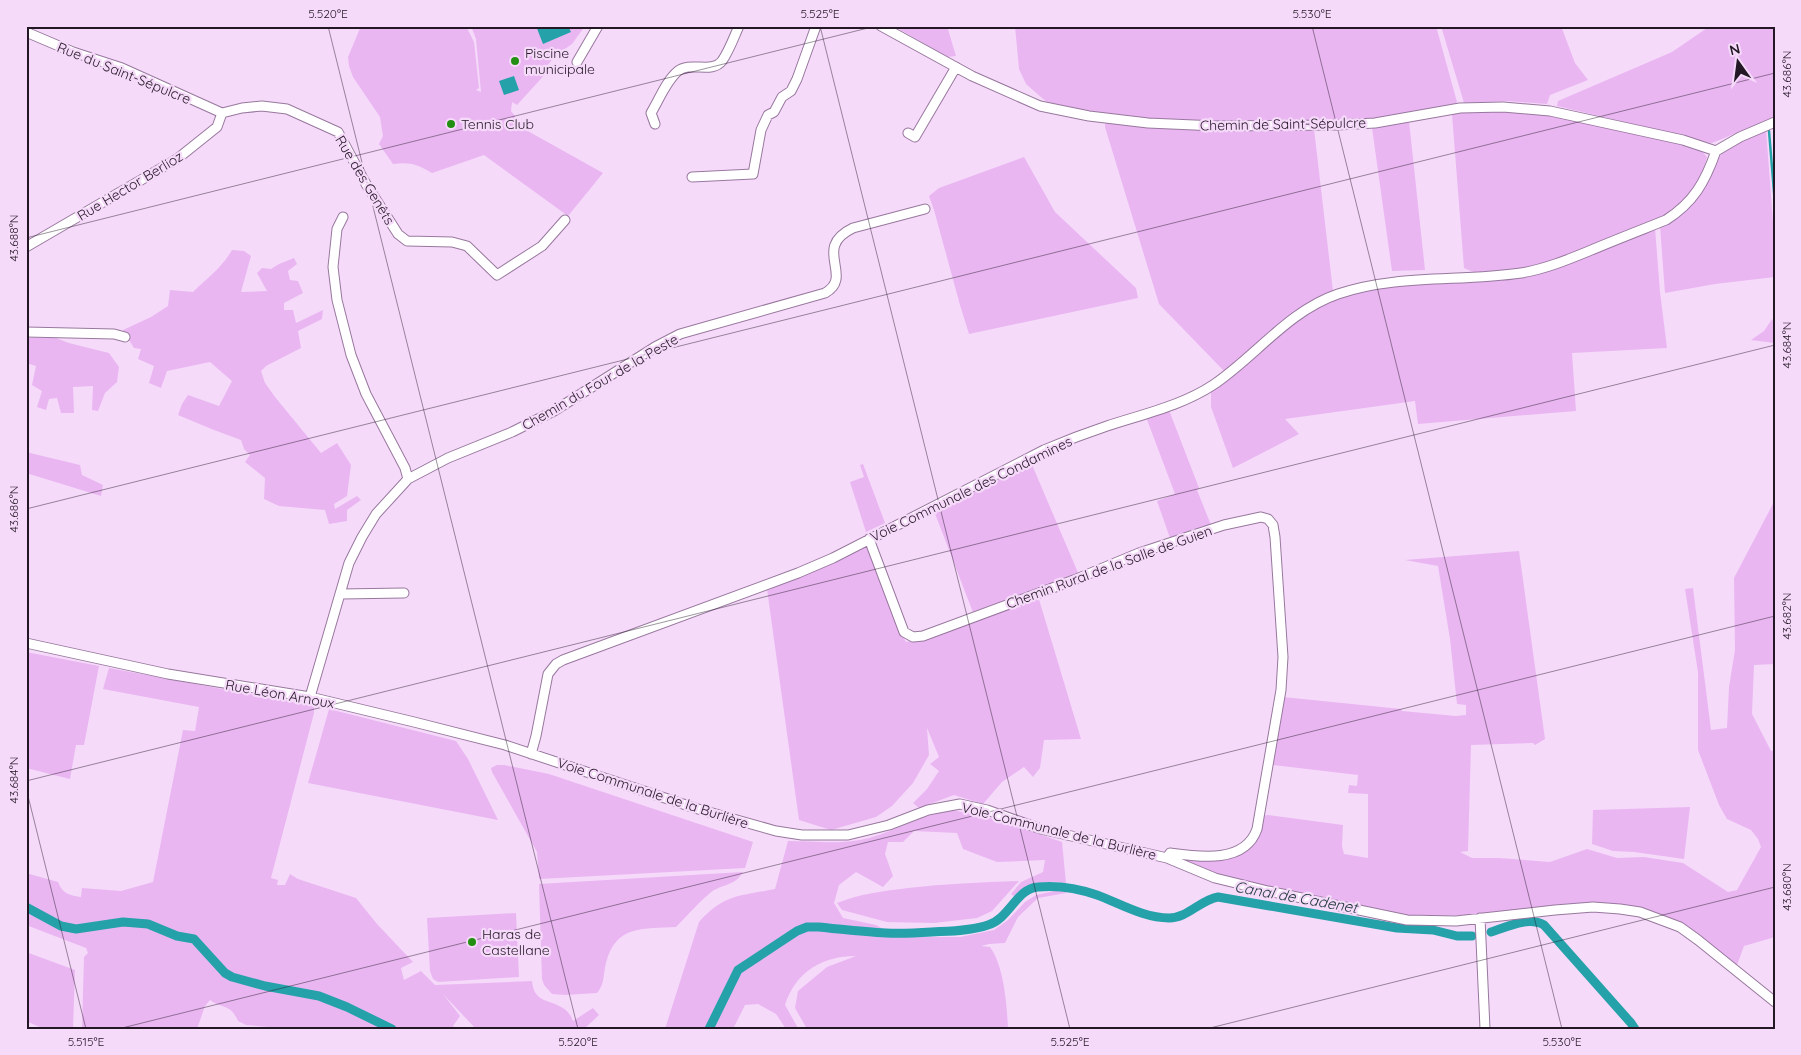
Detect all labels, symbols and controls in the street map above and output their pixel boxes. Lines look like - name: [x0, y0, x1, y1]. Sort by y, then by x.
- text: 5.520°E: [308, 6, 348, 21]
- text: 5.525°E: [801, 6, 840, 21]
- text: 5.530°E: [1292, 6, 1332, 21]
- street label: Rue du Saint-Sépulcre: [55, 38, 194, 108]
- north arrow: [1714, 38, 1764, 88]
- text: N: [1728, 39, 1742, 59]
- place label: Piscine municipale: [525, 44, 595, 78]
- text: 43.686°N: [1779, 51, 1794, 97]
- marker: Piscine municipale: [509, 55, 521, 67]
- street label: Chemin de Saint-Sépulcre: [1200, 114, 1366, 134]
- place label: Tennis Club: [461, 115, 534, 133]
- marker: Tennis Club: [445, 118, 457, 130]
- street label: Rue des Genêts: [331, 132, 399, 228]
- street label: Rue Hector Berlioz: [74, 147, 186, 225]
- text: 43.688°N: [6, 215, 21, 261]
- text: 43.684°N: [1779, 322, 1794, 368]
- street label: Chemin du Four de la Peste: [519, 330, 681, 434]
- street label: Voie Communale des Condamines: [867, 432, 1075, 546]
- text: 43.686°N: [6, 486, 21, 532]
- street label: Chemin Rural de la Salle de Guien: [1004, 521, 1214, 613]
- text: 43.682°N: [1779, 592, 1794, 640]
- street label: Rue Léon Arnoux: [224, 676, 336, 712]
- street label: Voie Communale de la Burlière: [555, 754, 751, 832]
- text: 43.684°N: [6, 757, 21, 803]
- street label: Voie Communale de la Burlière: [960, 798, 1158, 864]
- text: 43.680°N: [1779, 863, 1794, 911]
- water label: Canal de Cadenet: [1233, 877, 1361, 918]
- place label: Haras de Castellane: [482, 925, 550, 959]
- marker: Haras de Castellane: [466, 936, 478, 948]
- text: 5.515°E: [68, 1034, 105, 1049]
- text: 5.520°E: [558, 1034, 598, 1049]
- text: 5.525°E: [1051, 1034, 1090, 1049]
- text: 5.530°E: [1542, 1034, 1582, 1049]

